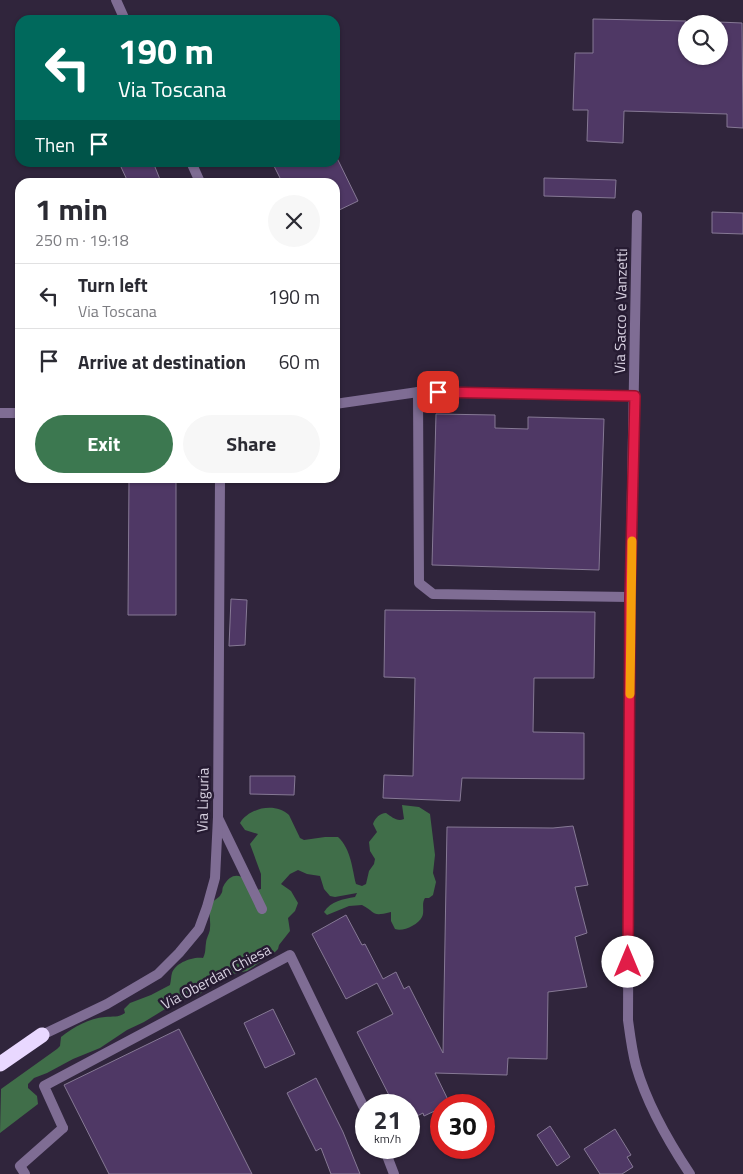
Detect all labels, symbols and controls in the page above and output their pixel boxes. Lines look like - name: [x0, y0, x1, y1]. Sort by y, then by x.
- map controls: [678, 15, 728, 65]
- button: search: [678, 15, 728, 65]
- text: 190 m: [118, 24, 214, 78]
- icon: left: [35, 35, 100, 100]
- text: Via Toscana: [118, 72, 226, 106]
- text: Then: [35, 130, 75, 159]
- icon: arrive: [85, 130, 113, 158]
- text: 1 min: [35, 186, 108, 232]
- button: close: [268, 195, 320, 247]
- text: 250 m · 19:18: [35, 228, 129, 252]
- street label: Via Sacco e Vanzetti: [608, 248, 633, 374]
- text: Turn left: [78, 270, 148, 299]
- icon: left: [35, 282, 63, 310]
- text: 190 m: [268, 282, 320, 311]
- text: Via Toscana: [78, 299, 157, 323]
- icon: arrive: [35, 347, 63, 375]
- text: Arrive at destination: [78, 347, 246, 376]
- text: 60 m: [279, 347, 320, 376]
- pin: [417, 371, 459, 413]
- icon: arrive: [424, 378, 452, 406]
- button: Exit: [35, 415, 173, 473]
- button: Share: [183, 415, 320, 473]
- street label: Via Liguria: [190, 767, 215, 833]
- position arrow: [601, 935, 653, 987]
- street label: Via Oberdan Chiesa: [157, 938, 275, 1015]
- speed limit sign: 30: [430, 1094, 495, 1159]
- text: 21: [373, 1101, 402, 1139]
- text: km/h: [374, 1129, 401, 1148]

